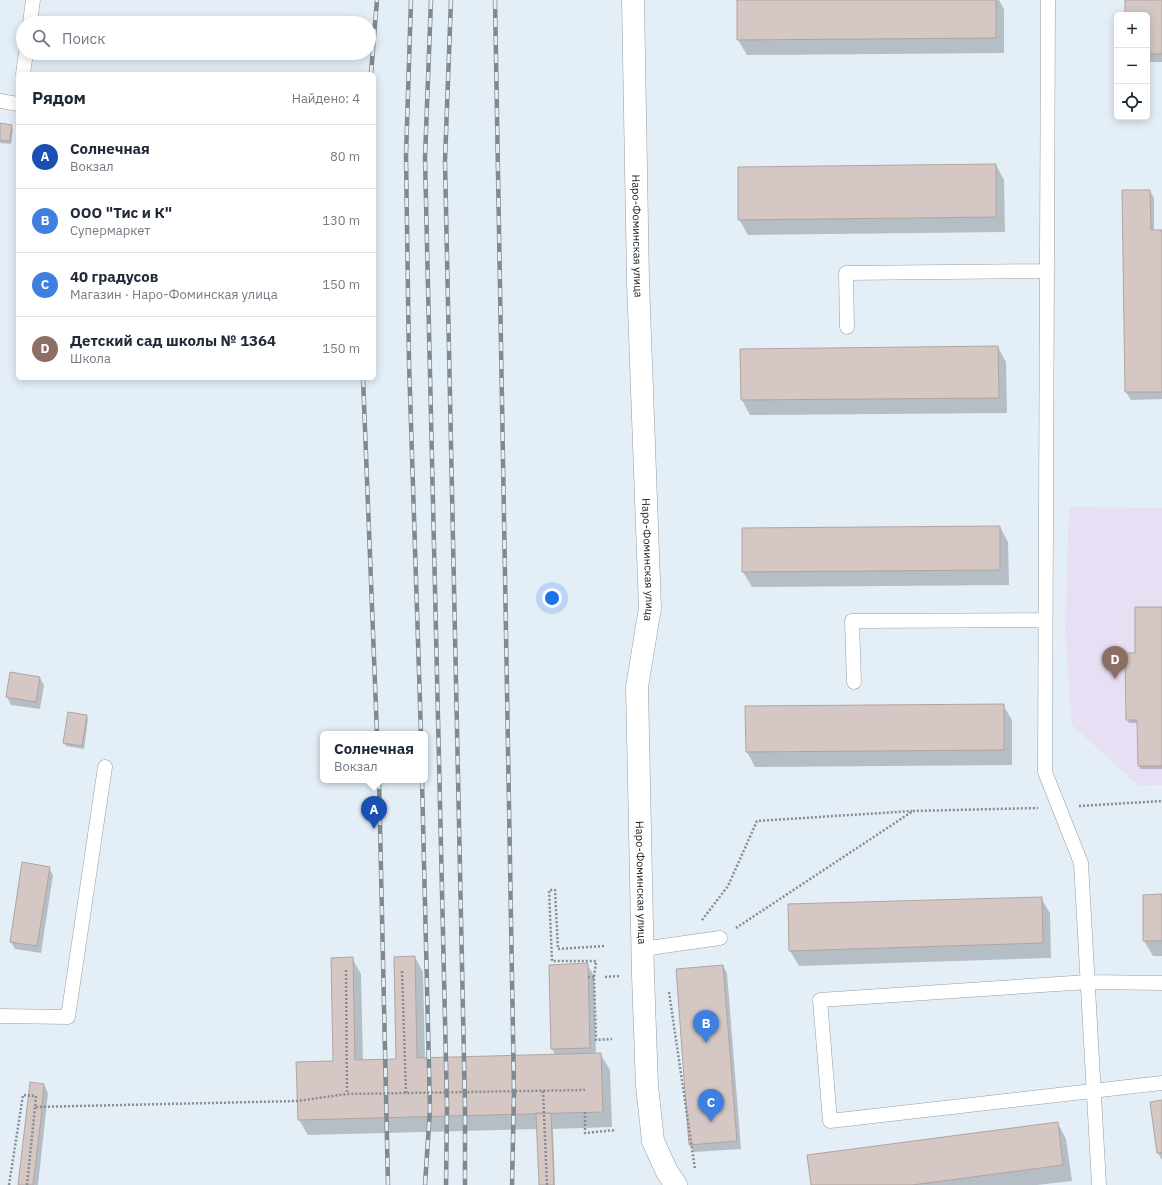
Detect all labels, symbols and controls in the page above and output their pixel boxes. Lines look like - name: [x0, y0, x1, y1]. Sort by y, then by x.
- map controls: [1114, 12, 1150, 120]
- button: +: [1114, 12, 1150, 48]
- search box: [16, 16, 376, 60]
- icon: search: [30, 27, 52, 49]
- text: Поиск: [62, 29, 105, 48]
- button: −: [1114, 48, 1150, 84]
- button: locate: [1114, 84, 1150, 120]
- text: Рядом: [32, 87, 86, 109]
- text: Найдено: 4: [292, 90, 360, 107]
- text: Солнечная: [70, 139, 150, 158]
- text: A: [41, 148, 49, 165]
- text: 80 m: [330, 148, 360, 165]
- text: Вокзал: [70, 158, 114, 175]
- street label: Наро-Фоминская улица: [629, 174, 646, 298]
- text: ООО "Тис и К": [70, 203, 172, 222]
- text: B: [41, 212, 49, 229]
- text: 130 m: [322, 212, 360, 229]
- text: Супермаркет: [70, 222, 150, 239]
- text: 40 градусов: [70, 267, 158, 286]
- text: C: [41, 276, 49, 293]
- text: 150 m: [322, 276, 360, 293]
- text: Магазин · Наро-Фоминская улица: [70, 286, 278, 303]
- text: Детский сад школы № 1364: [70, 331, 276, 350]
- text: D: [40, 340, 50, 357]
- text: 150 m: [322, 340, 360, 357]
- text: Школа: [70, 350, 111, 367]
- street label: Наро-Фоминская улица: [639, 498, 657, 622]
- your location: [542, 588, 562, 608]
- pin: D: [1102, 646, 1128, 679]
- popup: [320, 731, 428, 783]
- text: Солнечная: [334, 739, 414, 758]
- text: Вокзал: [334, 758, 378, 775]
- pin: A: [361, 796, 387, 829]
- street label: Наро-Фоминская улица: [633, 821, 649, 945]
- pin: B: [693, 1010, 719, 1043]
- pin: C: [698, 1089, 724, 1122]

